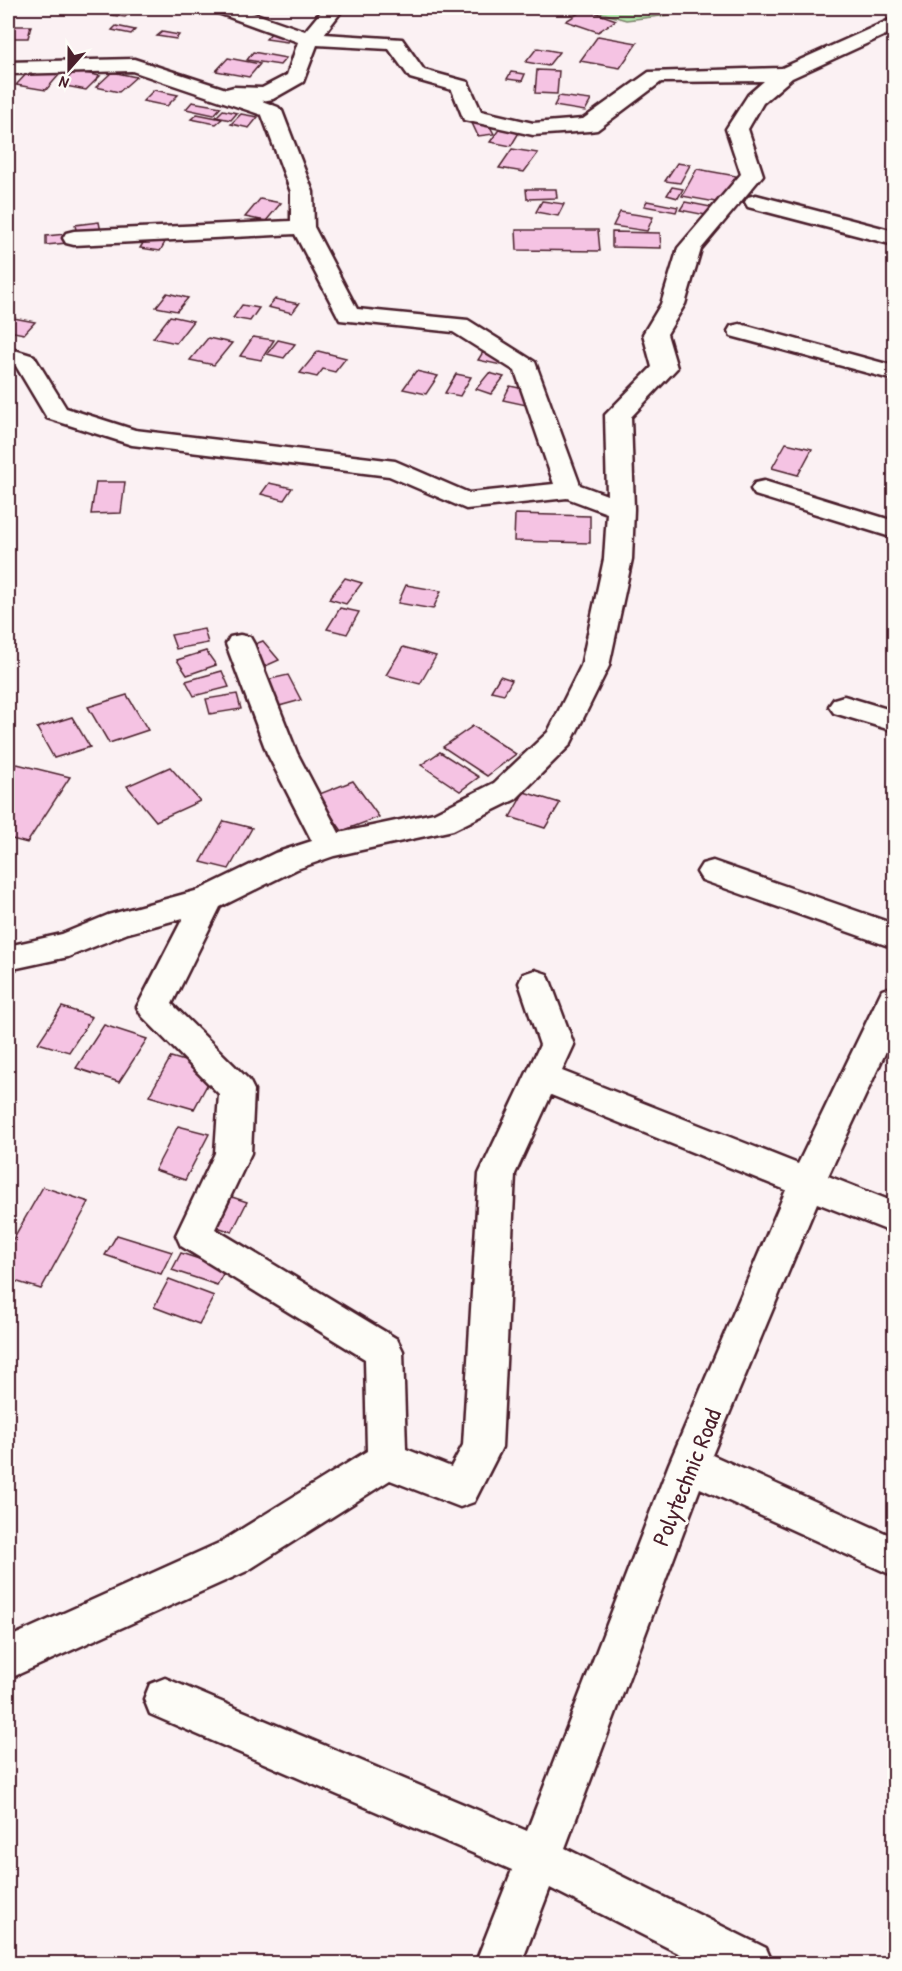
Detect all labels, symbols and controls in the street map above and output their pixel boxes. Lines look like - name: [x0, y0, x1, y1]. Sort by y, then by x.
- north arrow: [39, 39, 99, 99]
- text: N: [55, 71, 72, 95]
- street label: Polytechnic Road: [644, 1404, 728, 1550]

